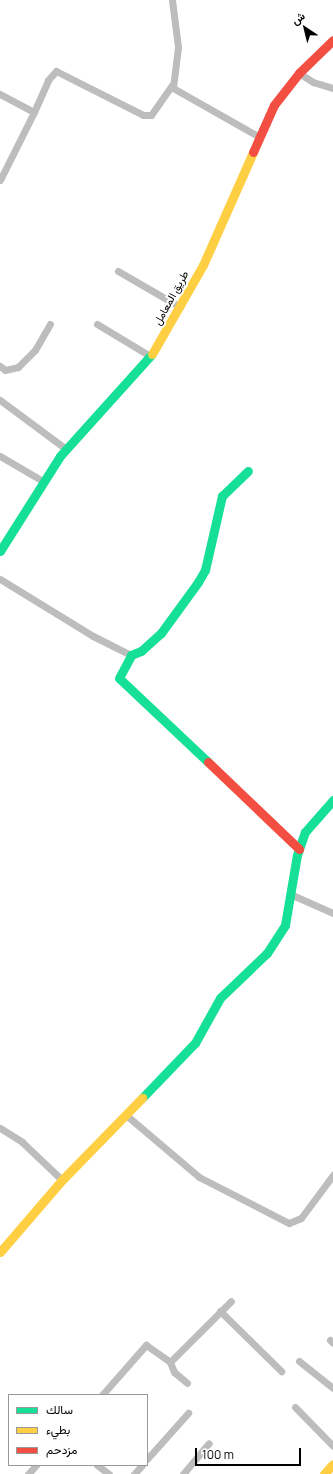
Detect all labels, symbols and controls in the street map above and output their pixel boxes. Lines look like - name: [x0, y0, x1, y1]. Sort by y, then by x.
- north arrow: [285, 8, 325, 48]
- text: ش: [288, 8, 308, 28]
- street label: طريق المعامل: [151, 269, 191, 327]
- legend: [8, 1394, 148, 1466]
- text: سالك: [46, 1401, 73, 1418]
- text: بطيء: [46, 1421, 70, 1438]
- scale bar: [197, 1440, 303, 1466]
- text: مزدحم: [46, 1441, 77, 1458]
- text: 100 m: [202, 1446, 234, 1463]

